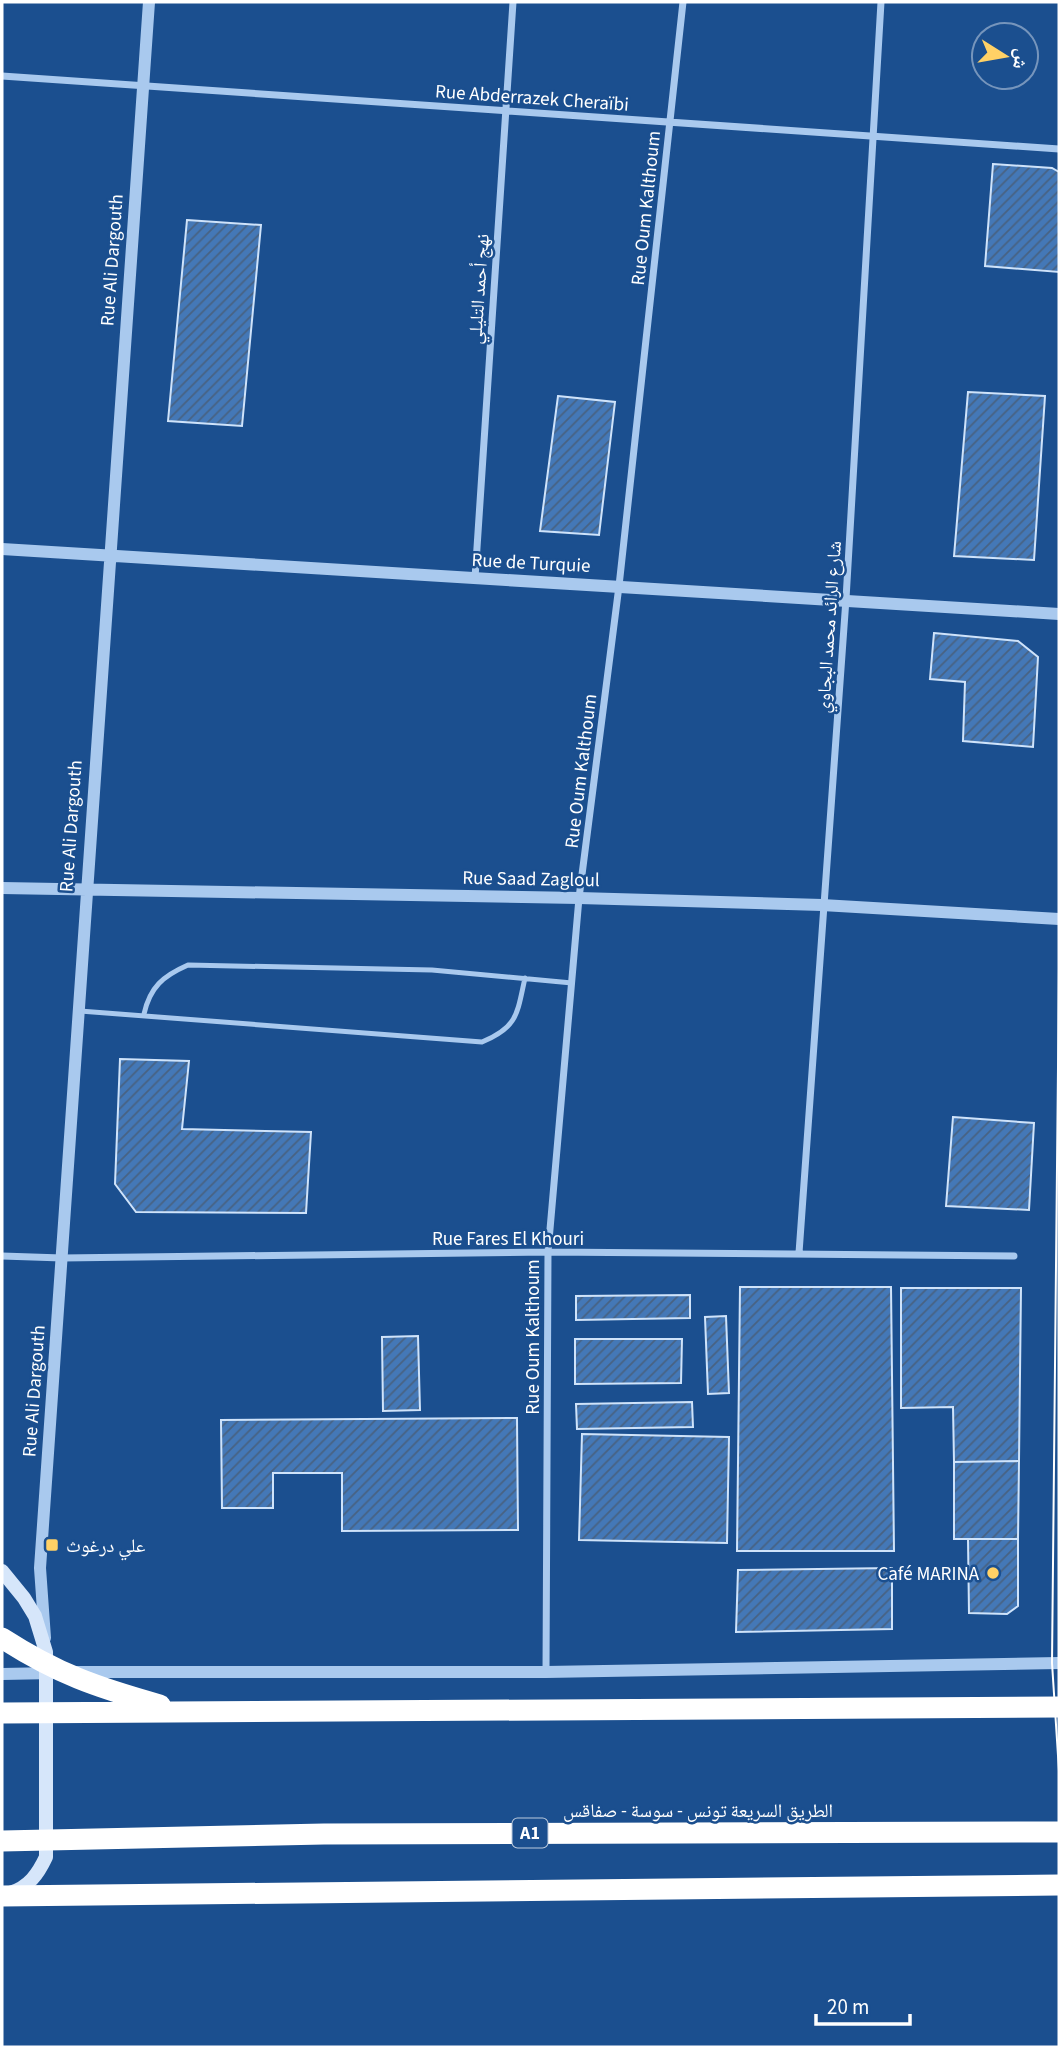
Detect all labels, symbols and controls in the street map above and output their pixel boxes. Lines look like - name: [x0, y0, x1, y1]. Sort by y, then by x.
- north arrow: [970, 21, 1040, 91]
- text: ش: [1005, 46, 1035, 71]
- street label: Rue Abderrazek Cheraïbi: [434, 78, 630, 119]
- street label: Rue Oum Kalthoum: [625, 129, 668, 287]
- street label: Rue Ali Dargouth: [94, 193, 131, 327]
- street label: نهج أحمد التليلي: [462, 233, 498, 345]
- street label: شارع الرائد محمد البجاوي: [810, 540, 850, 714]
- street label: Rue de Turquie: [471, 547, 591, 580]
- street label: Rue Oum Kalthoum: [559, 692, 604, 850]
- street label: Rue Ali Dargouth: [53, 759, 90, 893]
- street label: Rue Saad Zagloul: [462, 865, 600, 894]
- street label: Rue Fares El Khouri: [432, 1226, 584, 1253]
- street label: Rue Oum Kalthoum: [520, 1259, 547, 1415]
- street label: Rue Ali Dargouth: [16, 1324, 53, 1458]
- place label: علي درغوث: [66, 1533, 146, 1561]
- marker: علي درغوث: [44, 1537, 60, 1553]
- place label: Café MARINA: [877, 1561, 980, 1588]
- marker: Café MARINA: [985, 1565, 1001, 1581]
- street label: الطريق السريعة تونس - سوسة - صفاقس: [563, 1798, 833, 1825]
- road number: A1: [512, 1818, 548, 1847]
- scale bar: [816, 1982, 911, 2026]
- text: 20 m: [827, 1992, 869, 2022]

